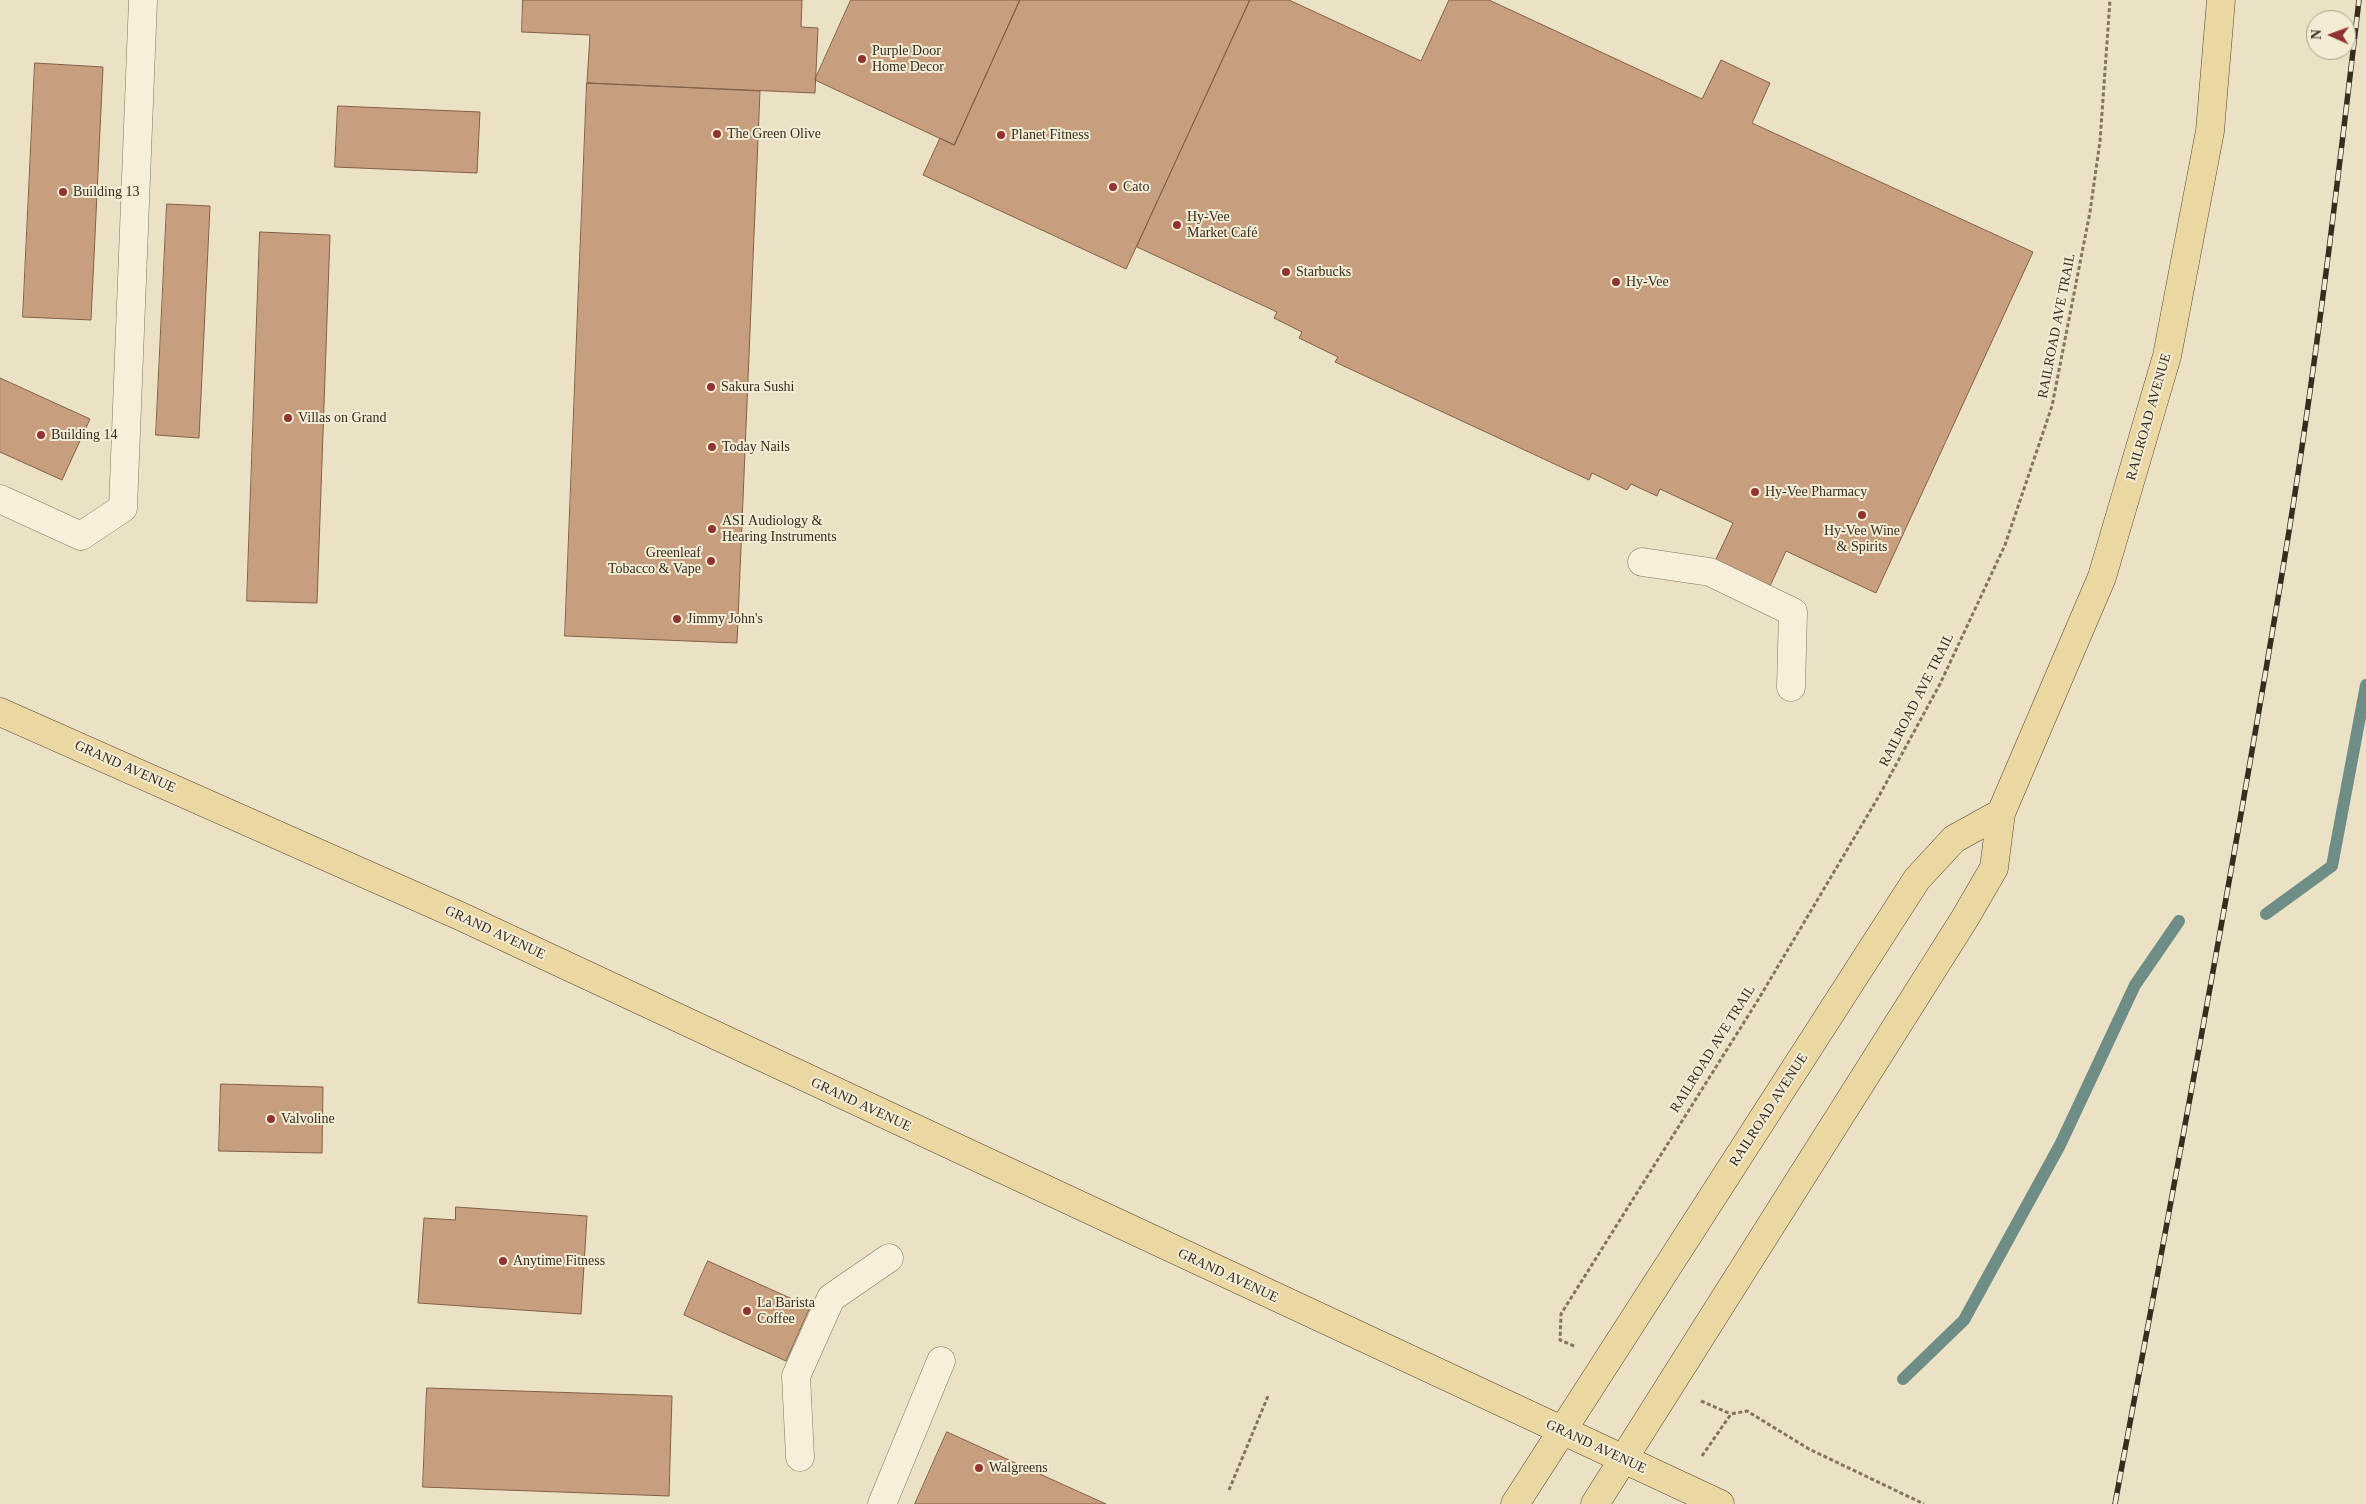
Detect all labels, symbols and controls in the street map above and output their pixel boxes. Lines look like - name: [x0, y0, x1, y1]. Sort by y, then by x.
- north arrow: [2306, 10, 2356, 60]
- text: N: [2309, 29, 2324, 40]
- place label: Purple Door Home Decor: [872, 43, 944, 75]
- marker: Purple Door Home Decor: [856, 53, 868, 65]
- place label: The Green Olive: [727, 126, 821, 142]
- place label: Planet Fitness: [1011, 127, 1089, 143]
- marker: The Green Olive: [711, 128, 723, 140]
- marker: Planet Fitness: [995, 129, 1007, 141]
- place label: Cato: [1123, 179, 1149, 195]
- marker: Cato: [1107, 181, 1119, 193]
- place label: Building 13: [73, 184, 140, 200]
- marker: Building 13: [57, 186, 69, 198]
- place label: Hy-Vee Market Café: [1187, 209, 1257, 242]
- marker: Hy-Vee Market Café: [1171, 219, 1183, 231]
- street label: RAILROAD AVE TRAIL: [2035, 252, 2079, 400]
- place label: Starbucks: [1296, 264, 1351, 280]
- marker: Starbucks: [1280, 266, 1292, 278]
- place label: Hy-Vee: [1626, 274, 1669, 290]
- marker: Hy-Vee: [1610, 276, 1622, 288]
- street label: RAILROAD AVENUE: [2123, 351, 2175, 483]
- place label: Sakura Sushi: [721, 379, 794, 395]
- marker: Sakura Sushi: [705, 381, 717, 393]
- place label: Villas on Grand: [298, 410, 387, 426]
- marker: Villas on Grand: [282, 412, 294, 424]
- place label: Building 14: [51, 427, 118, 443]
- marker: Building 14: [35, 429, 47, 441]
- place label: Today Nails: [722, 439, 790, 455]
- marker: Today Nails: [706, 441, 718, 453]
- place label: Hy-Vee Pharmacy: [1765, 484, 1867, 500]
- marker: Hy-Vee Pharmacy: [1749, 486, 1761, 498]
- marker: Hy-Vee Wine & Spirits: [1856, 509, 1868, 521]
- place label: ASI Audiology & Hearing Instruments: [722, 513, 837, 546]
- marker: ASI Audiology & Hearing Instruments: [706, 523, 718, 535]
- place label: Hy-Vee Wine & Spirits: [1824, 523, 1900, 556]
- place label: Greenleaf Tobacco & Vape: [608, 545, 701, 578]
- marker: Greenleaf Tobacco & Vape: [705, 555, 717, 567]
- place label: Jimmy John's: [687, 611, 763, 627]
- marker: Jimmy John's: [671, 613, 683, 625]
- street label: RAILROAD AVE TRAIL: [1876, 630, 1958, 770]
- street label: GRAND AVENUE: [72, 737, 178, 797]
- street label: GRAND AVENUE: [442, 902, 548, 964]
- street label: RAILROAD AVE TRAIL: [1667, 982, 1759, 1116]
- street label: RAILROAD AVENUE: [1726, 1050, 1812, 1170]
- street label: GRAND AVENUE: [808, 1074, 914, 1136]
- place label: Valvoline: [281, 1111, 335, 1127]
- marker: Valvoline: [265, 1113, 277, 1125]
- street label: GRAND AVENUE: [1175, 1245, 1281, 1307]
- place label: Anytime Fitness: [513, 1253, 605, 1269]
- marker: Anytime Fitness: [497, 1255, 509, 1267]
- place label: La Barista Coffee: [757, 1295, 815, 1328]
- marker: La Barista Coffee: [741, 1305, 753, 1317]
- street label: GRAND AVENUE: [1543, 1416, 1649, 1478]
- place label: Walgreens: [989, 1460, 1048, 1476]
- marker: Walgreens: [973, 1462, 985, 1474]

